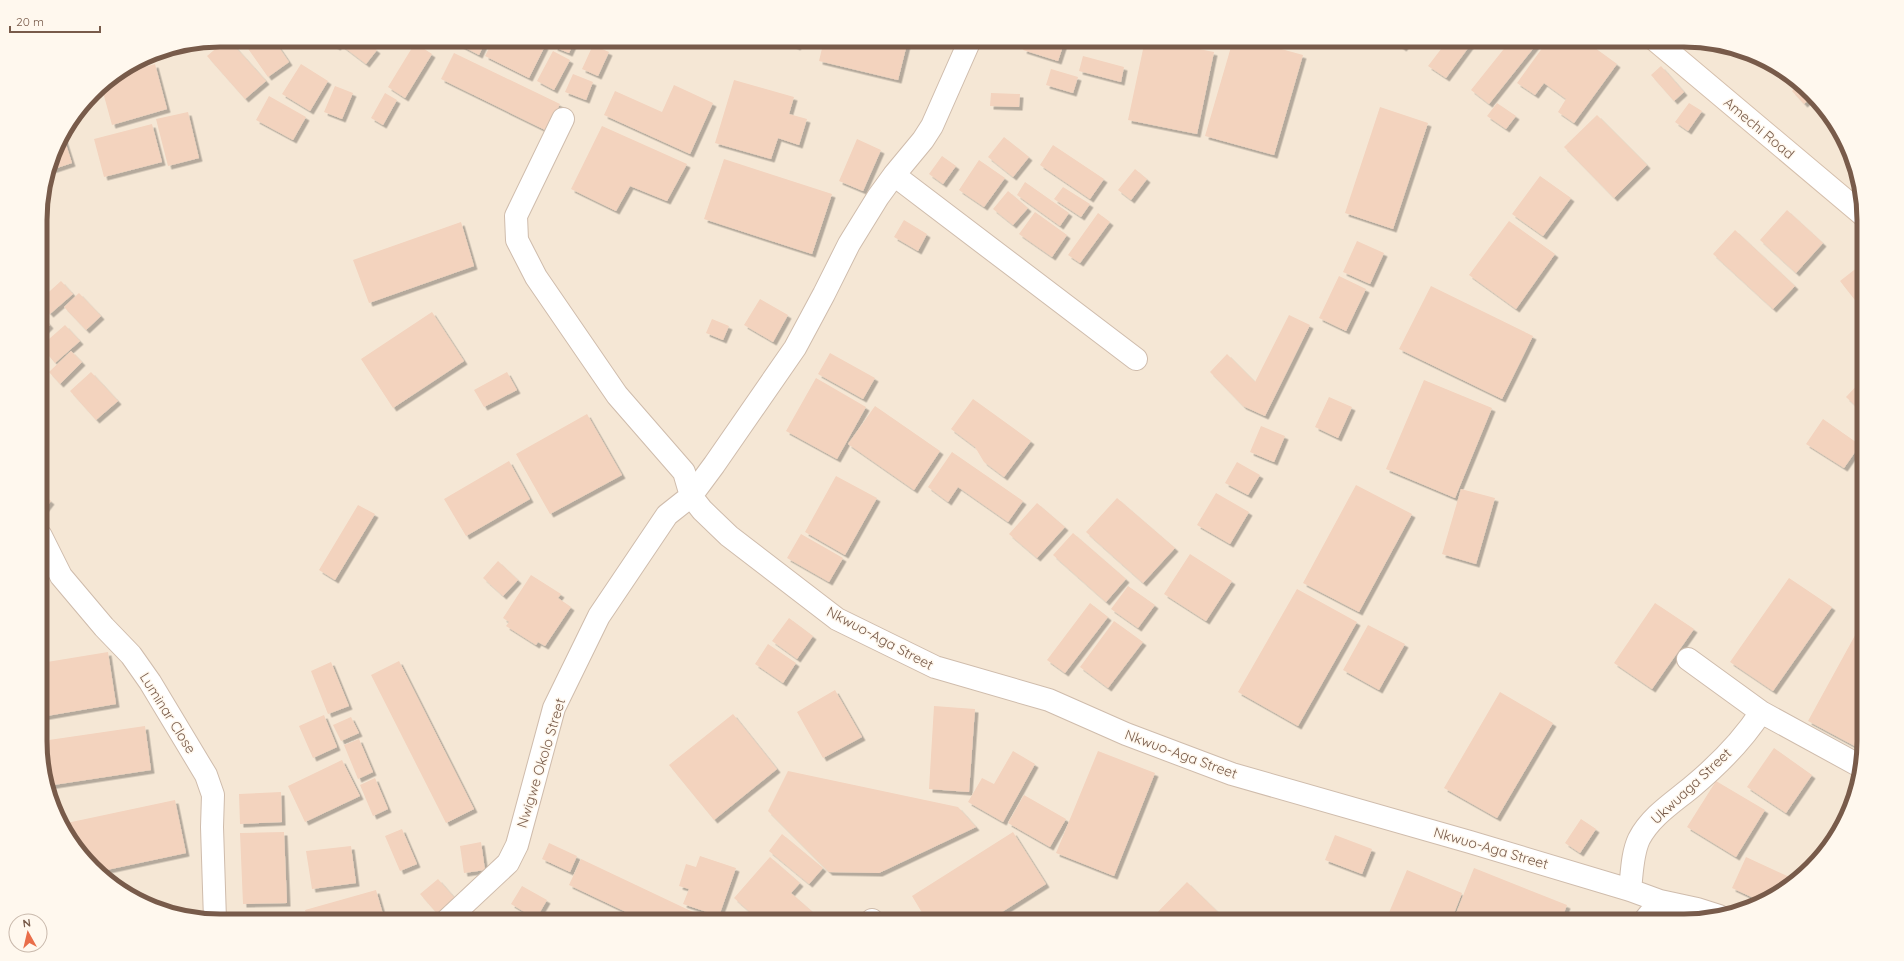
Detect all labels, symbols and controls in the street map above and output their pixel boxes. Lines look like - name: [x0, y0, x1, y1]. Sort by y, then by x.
- scale bar: [10, 8, 100, 34]
- text: 20 m: [16, 14, 44, 29]
- street label: Amechi Road: [1720, 93, 1798, 163]
- street label: Nkwuo-Aga Street: [824, 602, 937, 674]
- street label: Luminar Close: [136, 669, 200, 757]
- street label: Nwigwe Okolo Street: [513, 696, 569, 830]
- street label: Nkwuo-Aga Street: [1122, 725, 1240, 783]
- street label: Ukwuaga Street: [1647, 744, 1735, 828]
- street label: Nkwuo-Aga Street: [1432, 823, 1551, 873]
- north arrow: [8, 913, 48, 953]
- text: N: [22, 916, 32, 931]

